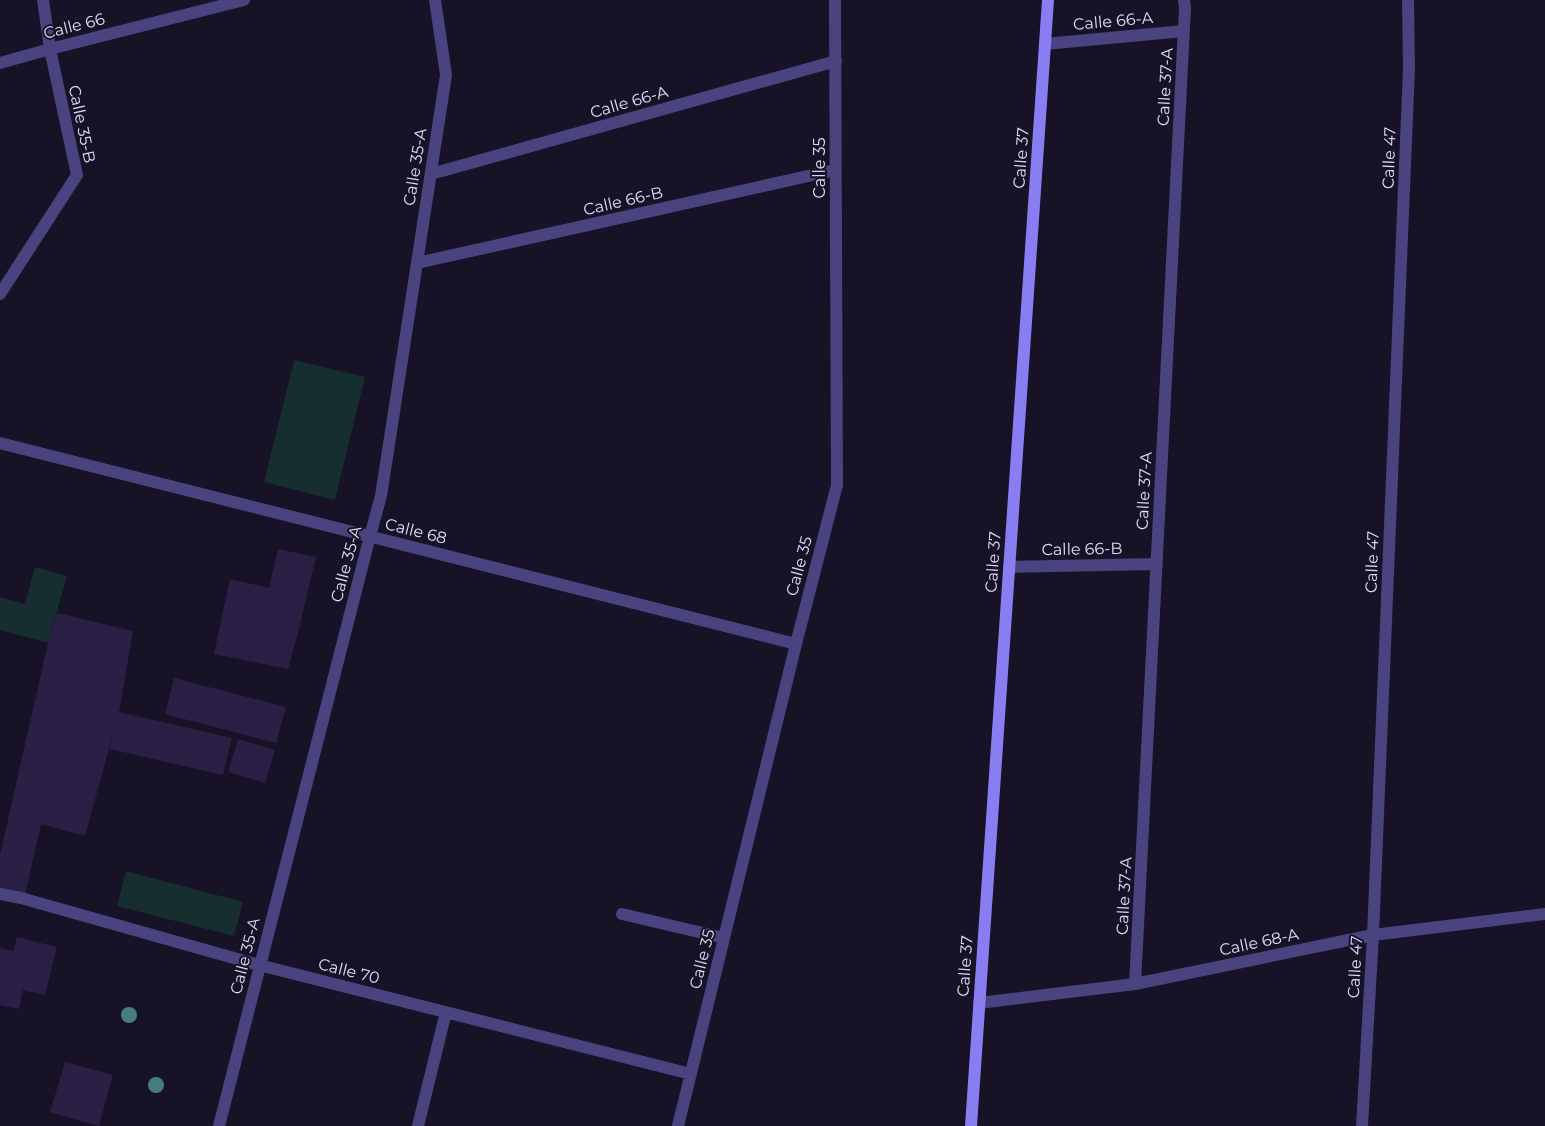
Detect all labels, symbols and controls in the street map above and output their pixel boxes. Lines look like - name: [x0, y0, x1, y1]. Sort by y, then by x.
- street label: Calle 66-A: [1072, 8, 1154, 34]
- street label: Calle 66: [41, 9, 107, 43]
- street label: Calle 37-A: [1153, 47, 1177, 126]
- street label: Calle 66-A: [588, 82, 671, 122]
- street label: Calle 35-B: [64, 83, 100, 165]
- street label: Calle 35-A: [399, 126, 431, 207]
- street label: Calle 37: [1009, 127, 1033, 189]
- street label: Calle 47: [1378, 127, 1400, 189]
- street label: Calle 35: [810, 137, 829, 199]
- street label: Calle 66-B: [581, 183, 665, 219]
- street label: Calle 37-A: [1132, 451, 1156, 530]
- street label: Calle 68: [383, 514, 449, 548]
- street label: Calle 35-A: [327, 523, 365, 604]
- street label: Calle 37: [981, 531, 1005, 593]
- street label: Calle 47: [1361, 531, 1383, 593]
- street label: Calle 35: [782, 534, 816, 598]
- street label: Calle 66-B: [1041, 539, 1123, 559]
- street label: Calle 37-A: [1112, 856, 1136, 935]
- street label: Calle 35-A: [226, 915, 264, 996]
- street label: Calle 68-A: [1218, 924, 1301, 960]
- street label: Calle 35: [685, 927, 719, 991]
- street label: Calle 37: [953, 935, 977, 997]
- street label: Calle 47: [1344, 935, 1366, 999]
- street label: Calle 70: [316, 954, 382, 988]

